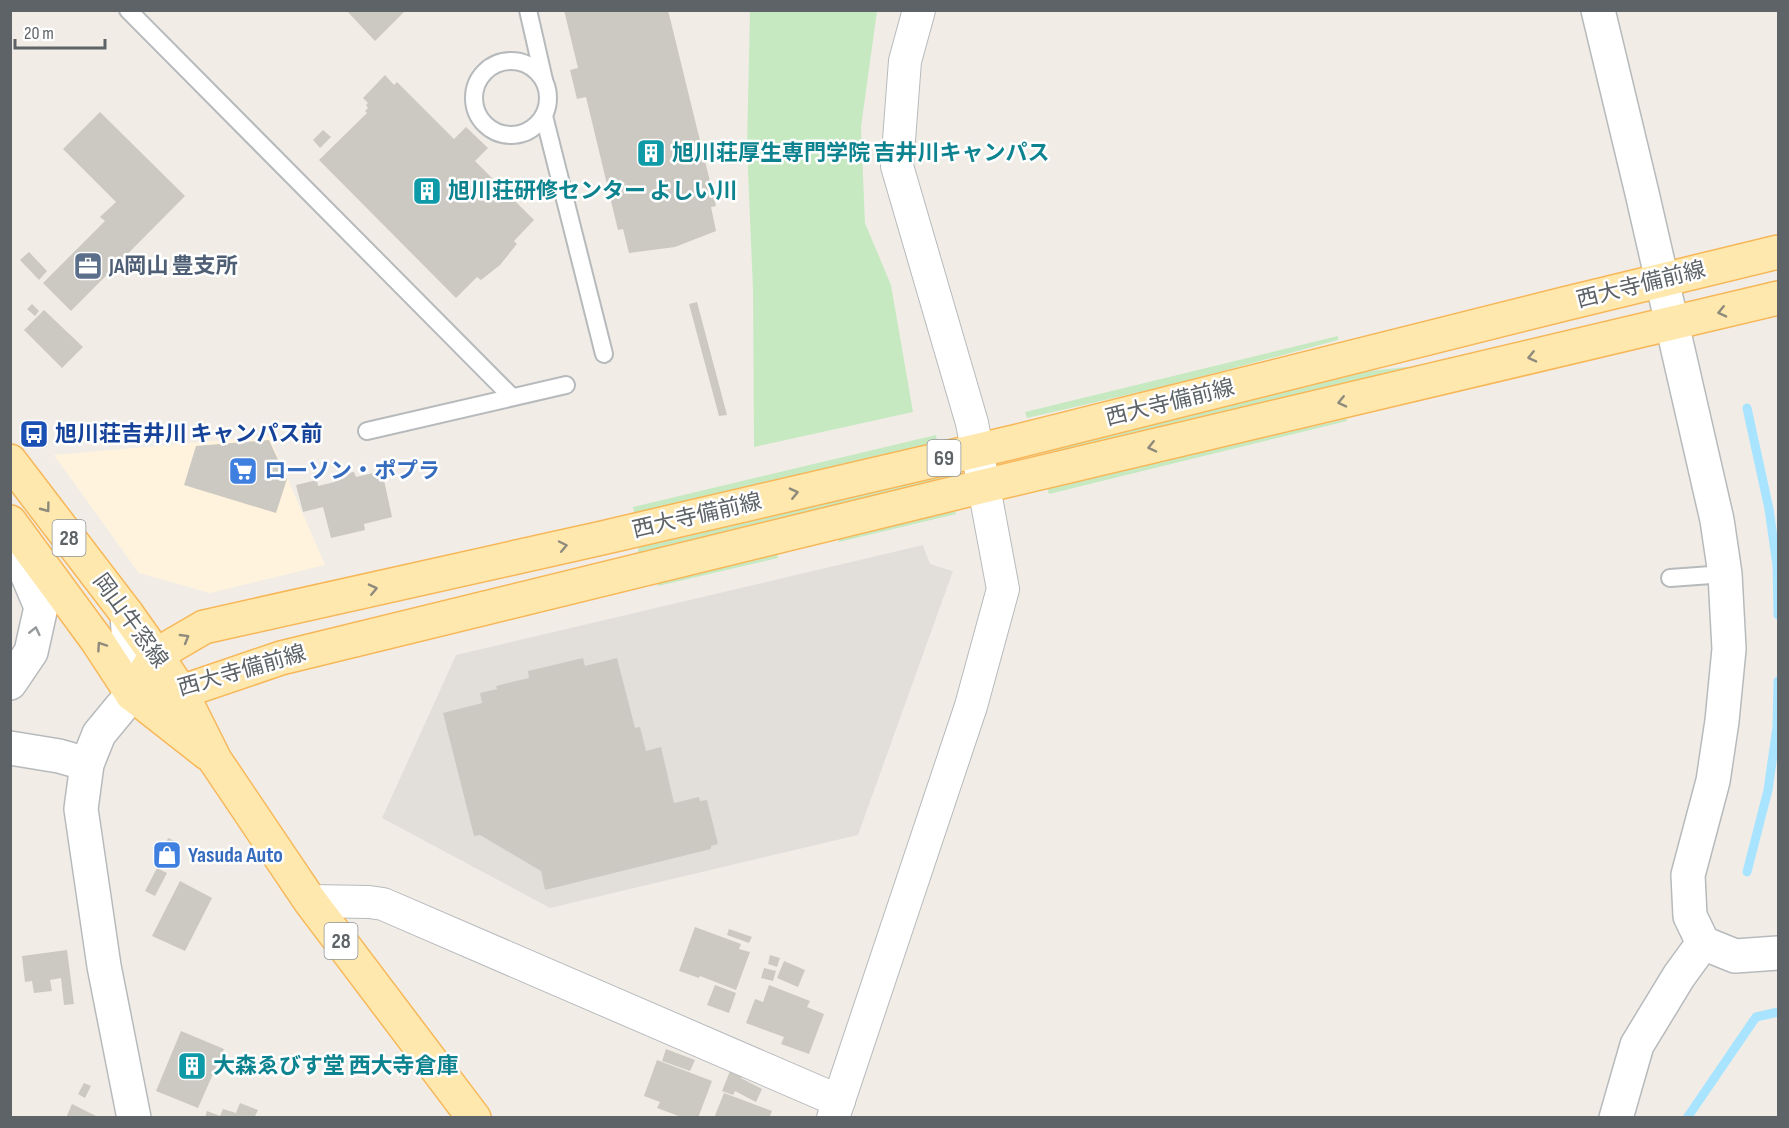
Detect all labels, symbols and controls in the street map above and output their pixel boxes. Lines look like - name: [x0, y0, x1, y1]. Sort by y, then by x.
- scale bar: [15, 12, 105, 50]
- text: 20 m: [24, 23, 54, 44]
- building icon: 旭川荘厚生専門学院 吉井川キャンパス: [635, 137, 667, 169]
- place label: 旭川荘厚生専門学院 吉井川キャンパス: [672, 140, 1049, 167]
- building icon: 旭川荘研修センター よしい川: [411, 175, 443, 207]
- place label: 旭川荘研修センター よしい川: [448, 178, 737, 205]
- office icon: JA岡山 豊支所: [72, 250, 104, 282]
- place label: JA岡山 豊支所: [108, 253, 238, 280]
- street label: 西大寺備前線: [1574, 256, 1708, 314]
- one-way arrow: [1717, 304, 1727, 317]
- one-way arrow: [1527, 349, 1537, 362]
- street label: 西大寺備前線: [1103, 374, 1237, 432]
- one-way arrow: [1337, 394, 1347, 407]
- bus stop icon: 旭川荘吉井川 キャンパス前: [18, 418, 50, 450]
- place label: 旭川荘吉井川 キャンパス前: [55, 421, 322, 448]
- one-way arrow: [1148, 439, 1158, 452]
- road number: 69: [928, 440, 960, 476]
- supermarket icon: ローソン・ポプラ: [227, 455, 259, 487]
- place label: ローソン・ポプラ: [264, 458, 440, 485]
- street label: 西大寺備前線: [630, 488, 764, 544]
- one-way arrow: [789, 488, 799, 501]
- one-way arrow: [39, 501, 50, 512]
- road number: 28: [52, 520, 86, 556]
- one-way arrow: [558, 540, 568, 553]
- street label: 岡山牛窓線: [87, 569, 173, 673]
- one-way arrow: [368, 584, 378, 597]
- one-way arrow: [28, 626, 41, 636]
- one-way arrow: [179, 634, 189, 645]
- street label: 西大寺備前線: [175, 640, 309, 702]
- one-way arrow: [96, 642, 108, 652]
- shop icon: Yasuda Auto: [151, 839, 183, 871]
- place label: Yasuda Auto: [188, 842, 283, 869]
- road number: 28: [324, 923, 358, 959]
- building icon: 大森ゑびす堂 西大寺倉庫: [176, 1050, 208, 1082]
- place label: 大森ゑびす堂 西大寺倉庫: [213, 1053, 458, 1080]

